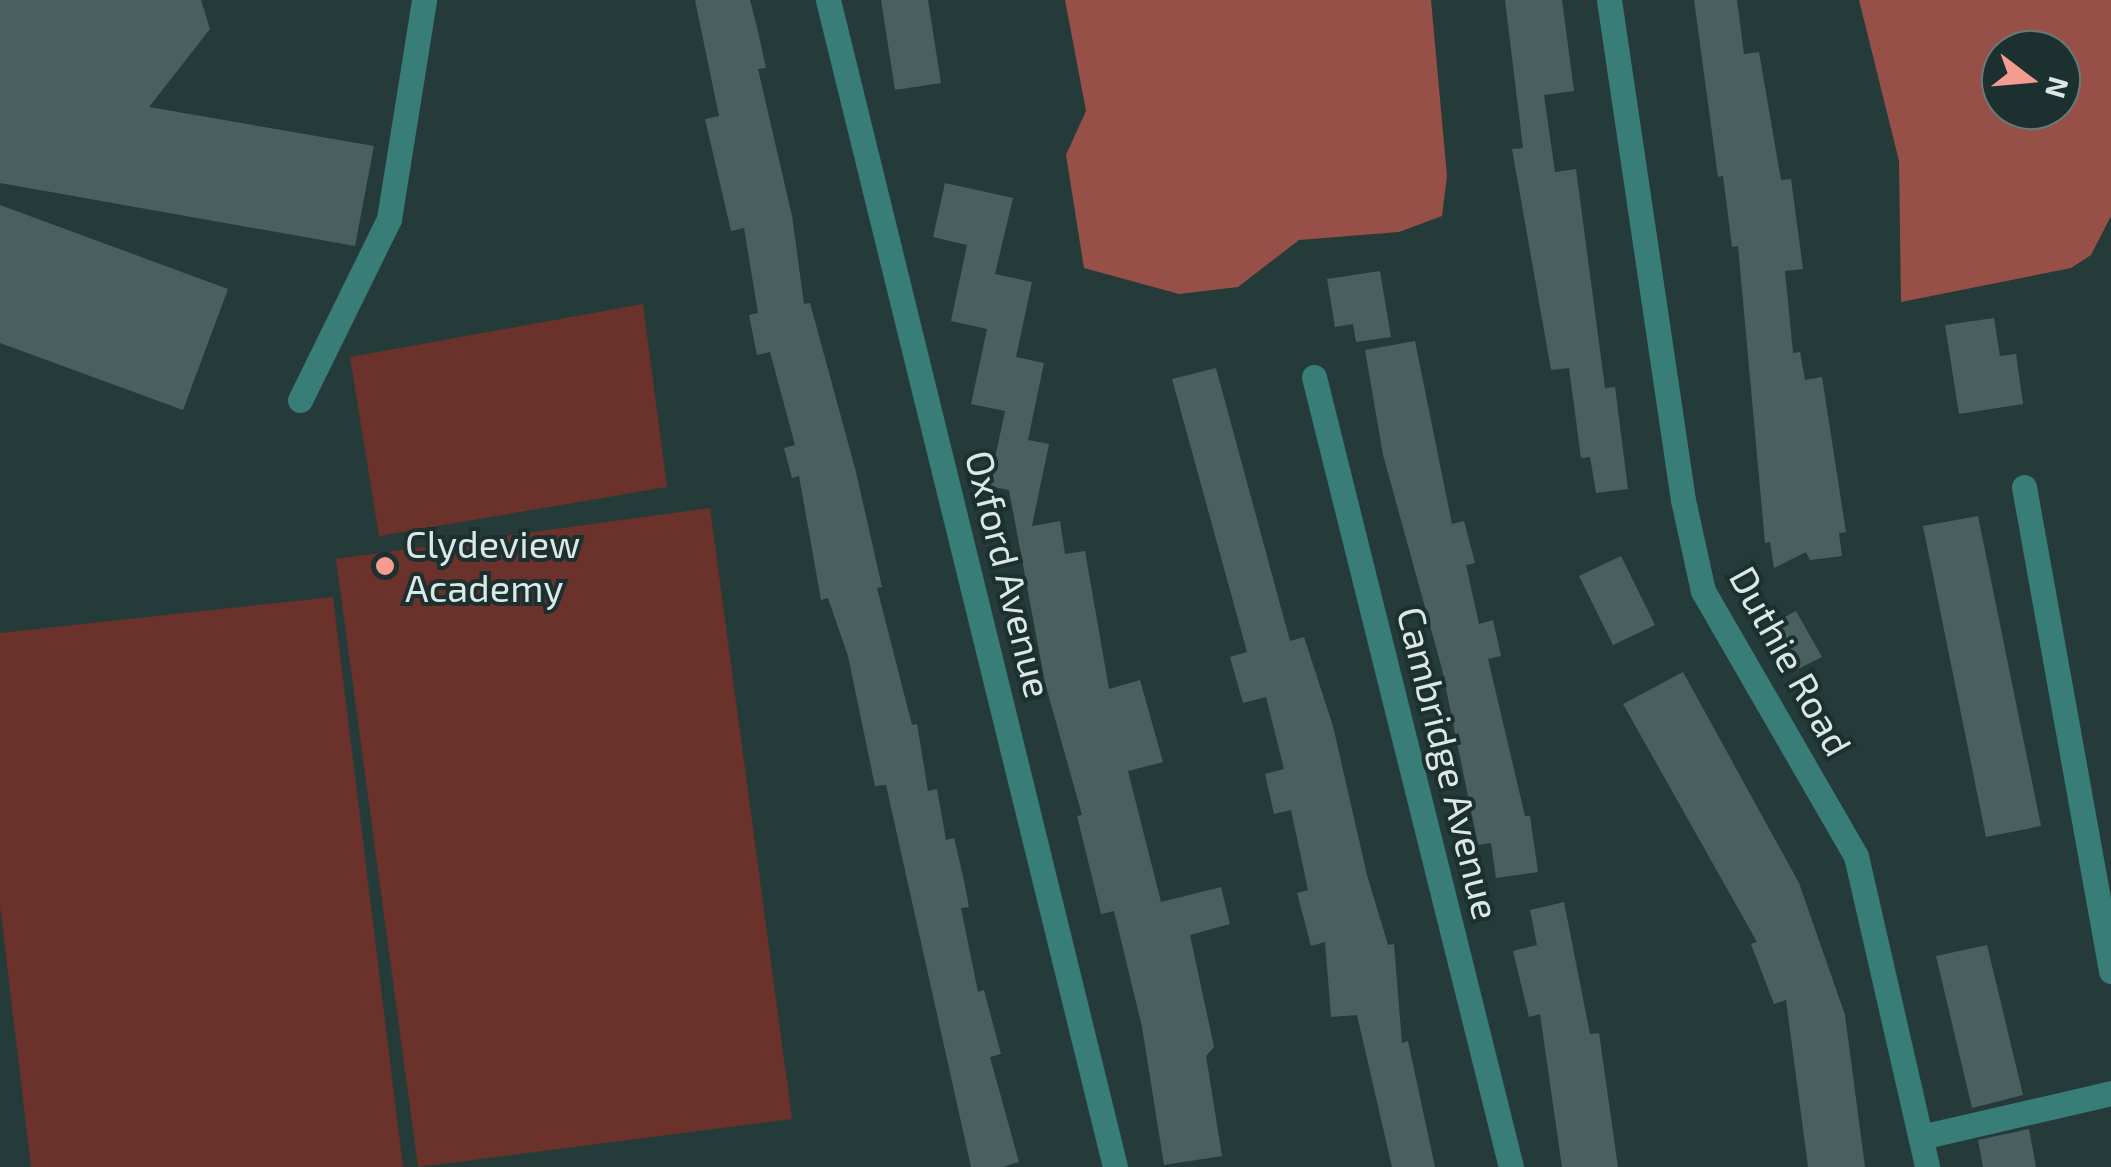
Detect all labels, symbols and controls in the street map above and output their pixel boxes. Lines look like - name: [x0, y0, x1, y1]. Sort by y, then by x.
- north arrow: [1981, 30, 2081, 130]
- text: N: [2039, 73, 2077, 102]
- street label: Oxford Avenue: [956, 445, 1062, 703]
- place label: Clydeview Academy: [405, 521, 580, 610]
- marker: Clydeview Academy: [374, 555, 396, 577]
- street label: Duthie Road: [1720, 558, 1862, 764]
- street label: Cambridge Avenue: [1388, 602, 1510, 924]

